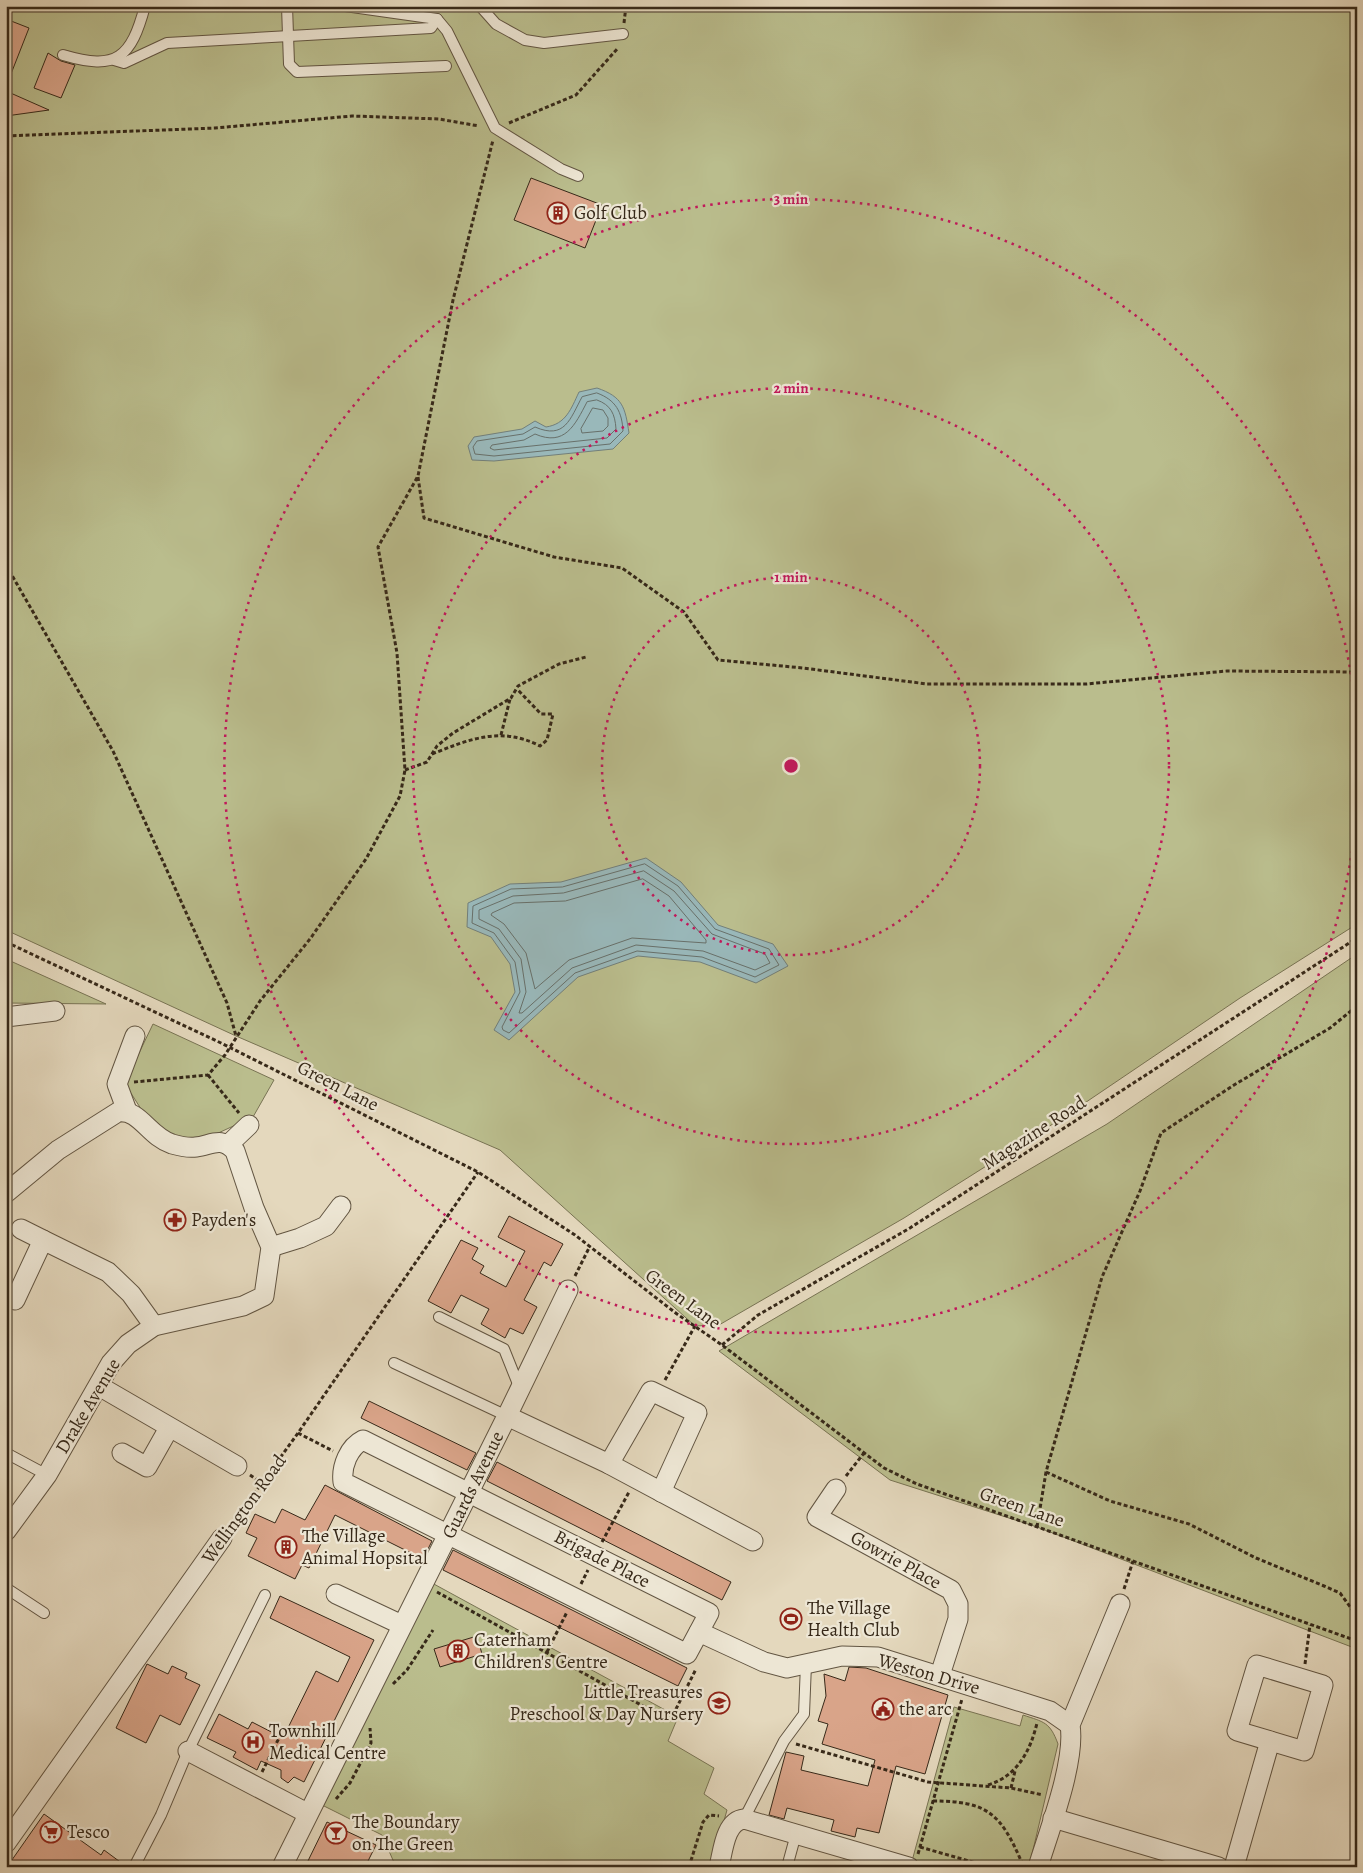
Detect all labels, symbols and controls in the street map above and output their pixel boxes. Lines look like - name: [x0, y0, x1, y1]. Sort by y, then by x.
- text: 3 min: [774, 189, 809, 209]
- place label: Golf Club: [574, 200, 647, 226]
- building icon: Golf Club: [546, 201, 570, 225]
- text: 2 min: [773, 378, 809, 398]
- text: 1 min: [774, 567, 808, 587]
- centre of rings: [782, 757, 800, 775]
- street label: Green Lane: [293, 1054, 383, 1118]
- street label: Magazine Road: [977, 1089, 1092, 1176]
- place label: Payden's: [191, 1207, 256, 1233]
- pharmacy icon: Payden's: [163, 1208, 187, 1232]
- street label: Green Lane: [640, 1263, 726, 1335]
- street label: Drake Avenue: [49, 1353, 127, 1459]
- street label: Guards Avenue: [436, 1427, 510, 1543]
- street label: Wellington Road: [195, 1449, 293, 1570]
- street label: Green Lane: [976, 1480, 1068, 1534]
- place label: The Village Animal Hopsital: [301, 1523, 428, 1571]
- street label: Brigade Place: [549, 1524, 655, 1594]
- street label: Gowrie Place: [846, 1524, 946, 1596]
- building icon: The Village Animal Hopsital: [274, 1535, 298, 1559]
- place label: The Village Health Club: [807, 1595, 900, 1643]
- sports icon: The Village Health Club: [779, 1607, 803, 1631]
- place label: Caterham Children's Centre: [474, 1627, 608, 1675]
- building icon: Caterham Children's Centre: [446, 1639, 470, 1663]
- street label: Weston Drive: [874, 1647, 983, 1701]
- place label: Little Treasures Preschool & Day Nursery: [509, 1679, 704, 1727]
- school or university icon: Little Treasures Preschool & Day Nursery: [707, 1691, 731, 1715]
- place label: the arc: [899, 1696, 952, 1722]
- public building icon: the arc: [871, 1697, 895, 1721]
- place label: Townhill Medical Centre: [269, 1718, 386, 1766]
- hospital icon: Townhill Medical Centre: [241, 1730, 265, 1754]
- place label: The Boundary on The Green: [352, 1809, 460, 1857]
- place label: Tesco: [67, 1819, 110, 1845]
- supermarket icon: Tesco: [39, 1820, 63, 1844]
- bar icon: The Boundary on The Green: [324, 1821, 348, 1845]

